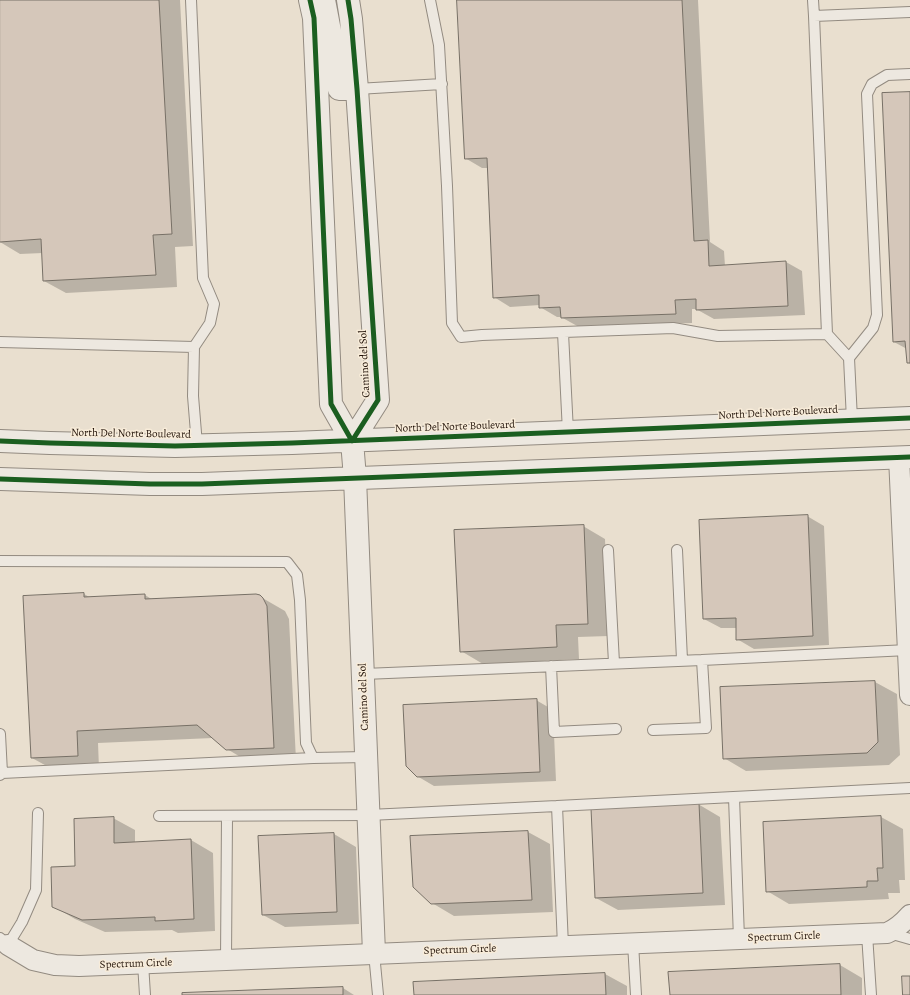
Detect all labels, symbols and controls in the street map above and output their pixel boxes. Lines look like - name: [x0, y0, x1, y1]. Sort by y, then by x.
- street label: Camino del Sol: [357, 330, 373, 398]
- street label: North Del Norte Boulevard: [718, 403, 838, 423]
- street label: North Del Norte Boulevard: [395, 418, 515, 436]
- street label: North Del Norte Boulevard: [71, 426, 191, 442]
- street label: Camino del Sol: [356, 663, 372, 731]
- street label: Spectrum Circle: [748, 929, 820, 945]
- street label: Spectrum Circle: [424, 942, 496, 958]
- street label: Spectrum Circle: [100, 956, 172, 972]

